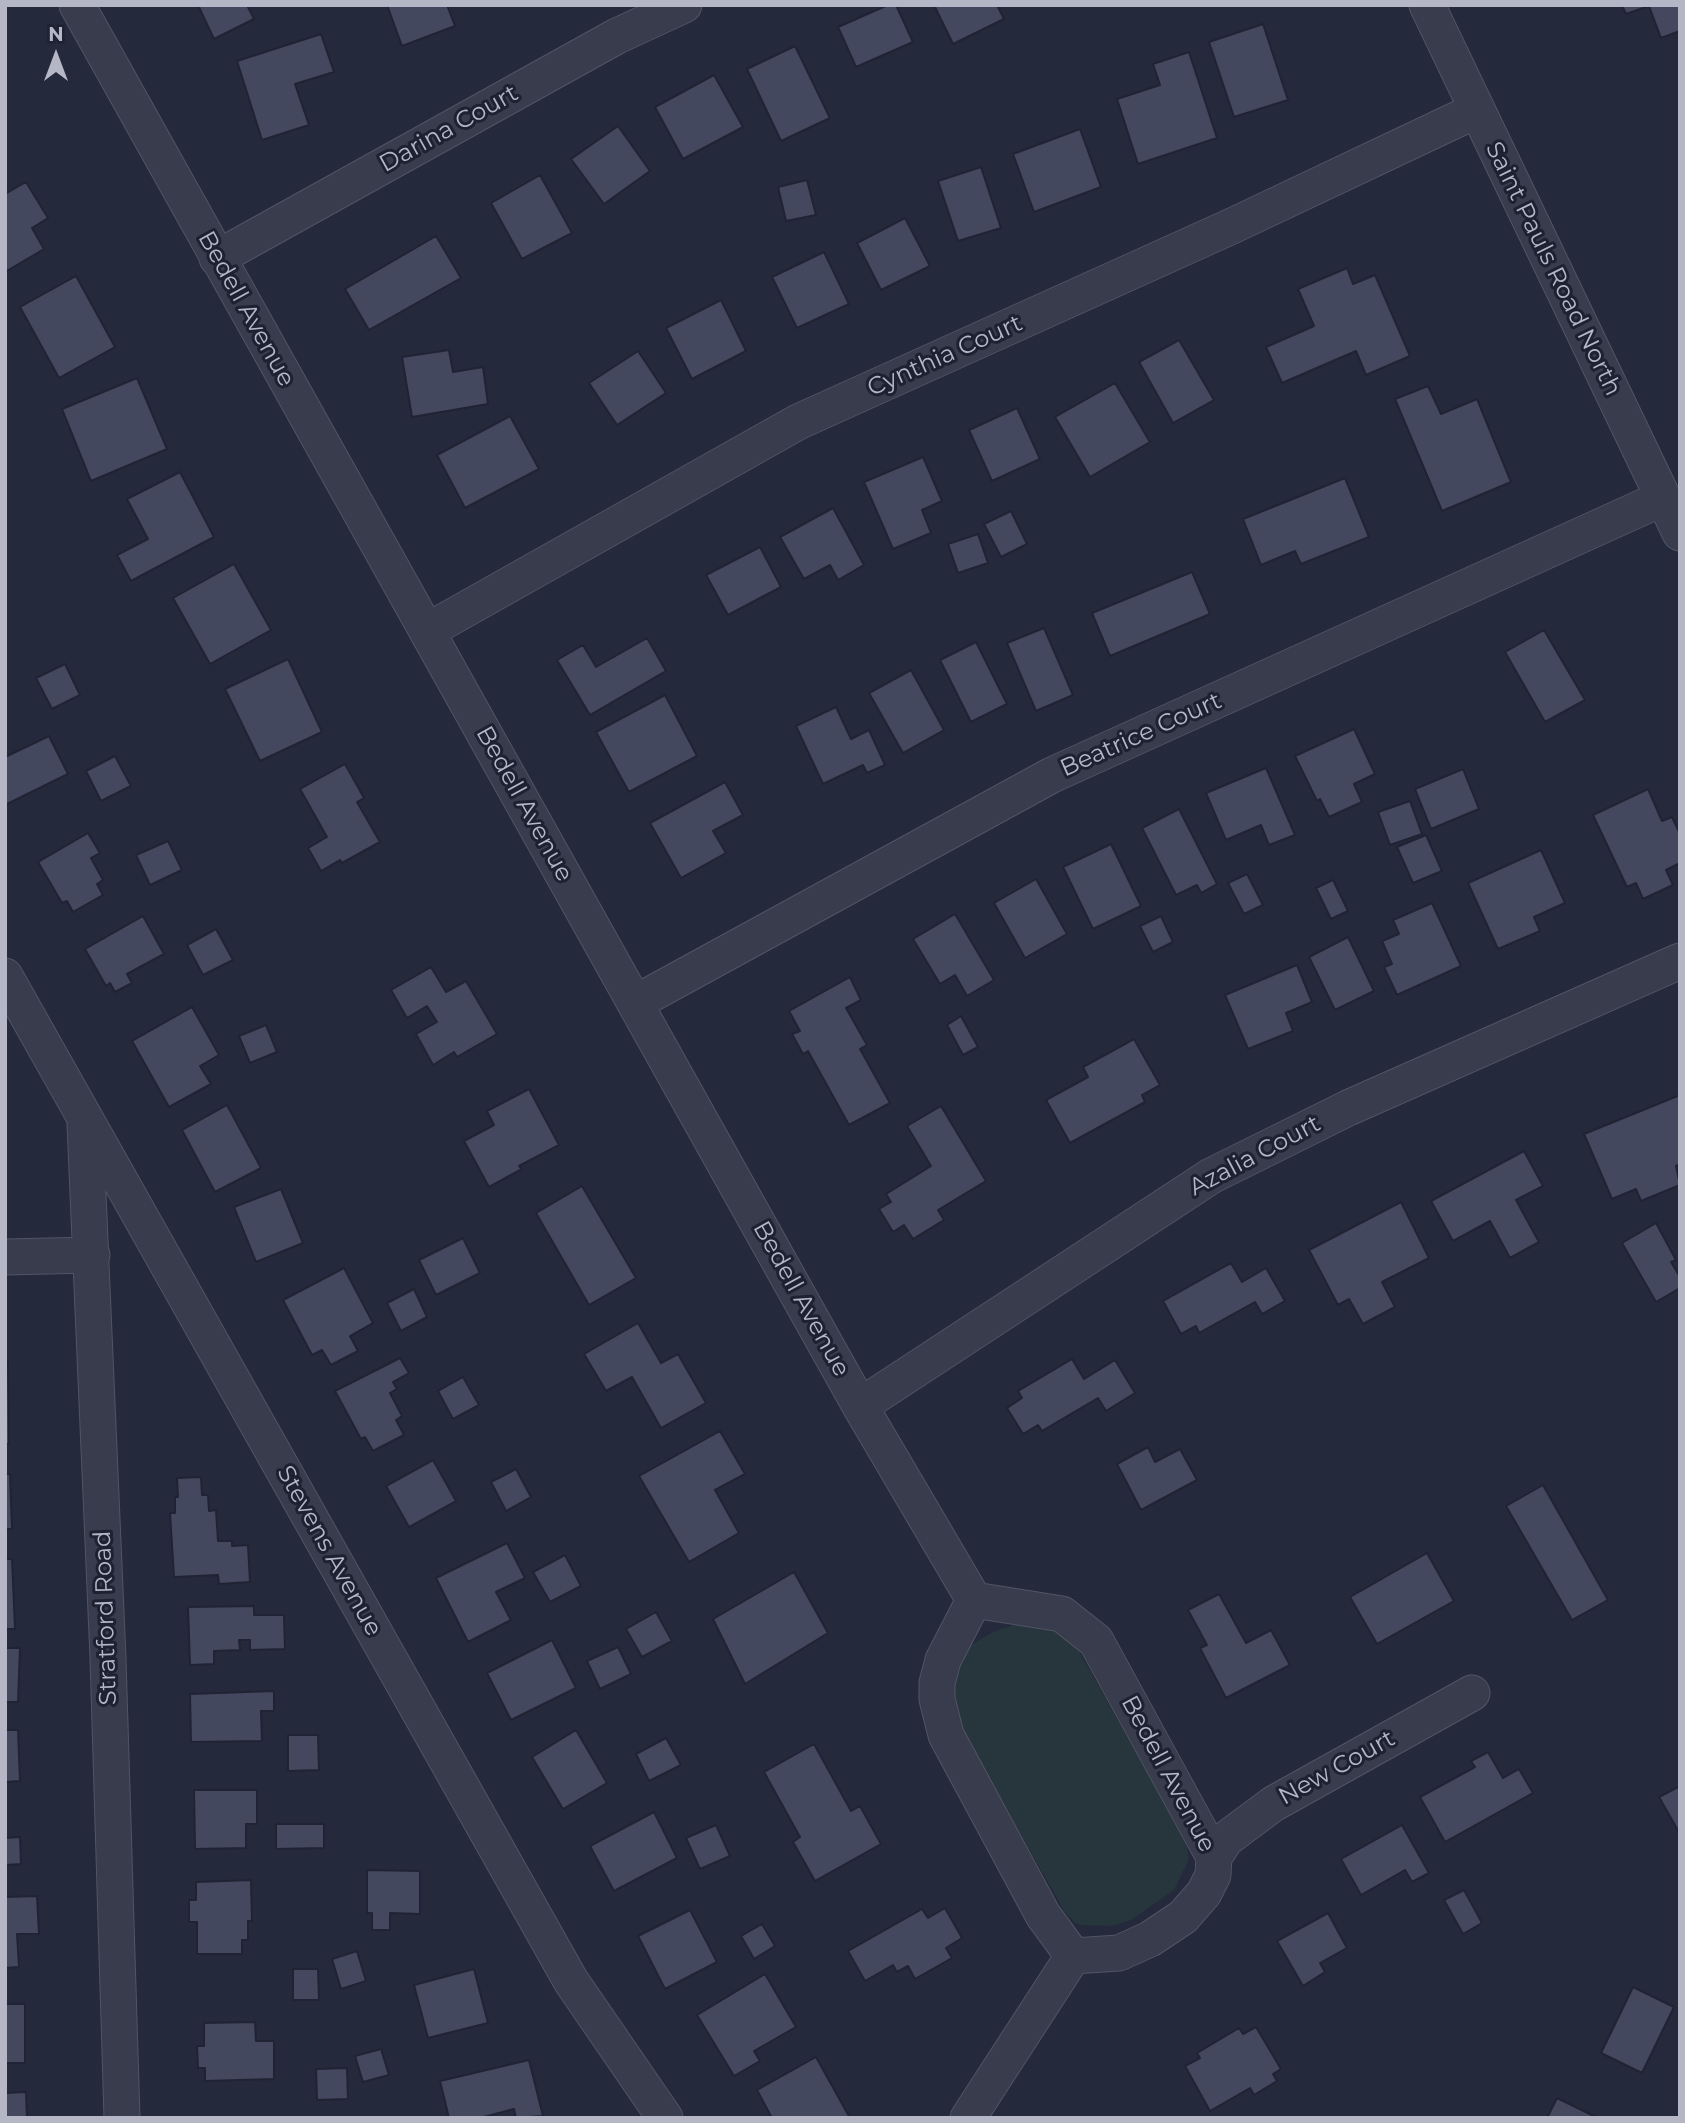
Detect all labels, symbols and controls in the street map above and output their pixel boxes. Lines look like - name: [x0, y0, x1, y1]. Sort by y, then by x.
- north arrow: [21, 21, 91, 91]
- text: N: [48, 23, 64, 46]
- street label: Darina Court: [375, 79, 523, 179]
- street label: Saint Pauls Road North: [1479, 137, 1627, 401]
- street label: Bedell Avenue: [191, 226, 301, 392]
- street label: Cynthia Court: [863, 309, 1027, 403]
- street label: Beatrice Court: [1056, 687, 1226, 783]
- street label: Bedell Avenue: [469, 721, 579, 887]
- street label: Azalia Court: [1185, 1109, 1325, 1203]
- street label: Bedell Avenue: [746, 1216, 856, 1382]
- street label: Stevens Avenue: [270, 1461, 388, 1641]
- street label: Stratford Road: [89, 1530, 123, 1706]
- street label: Bedell Avenue: [1115, 1691, 1221, 1857]
- street label: New Court: [1274, 1724, 1400, 1812]

